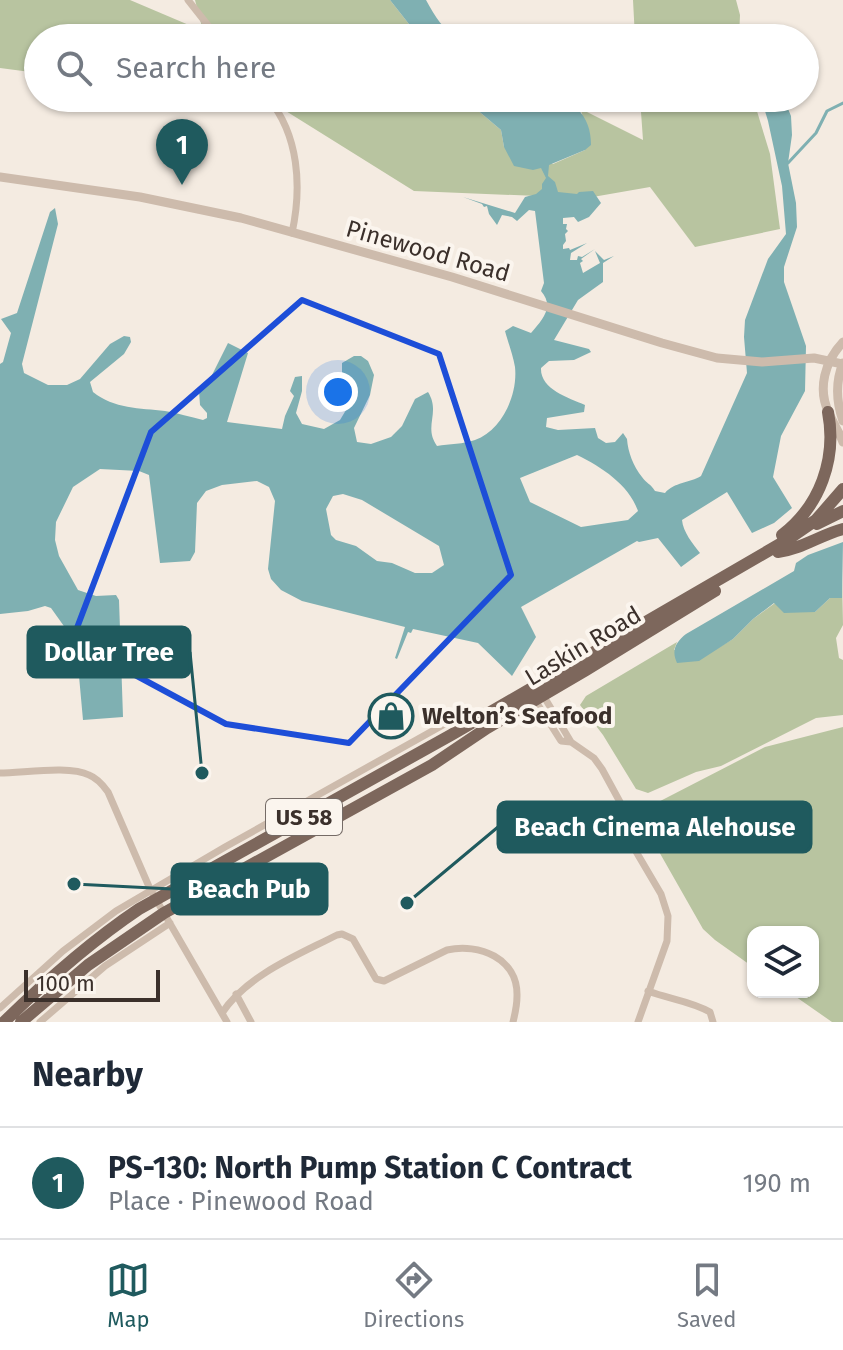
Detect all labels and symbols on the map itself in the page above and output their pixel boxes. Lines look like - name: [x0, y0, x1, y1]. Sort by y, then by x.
- pin: 1: [156, 119, 208, 185]
- street label: Pinewood Road: [343, 214, 513, 288]
- your location: [318, 372, 358, 412]
- street label: Laskin Road: [520, 600, 646, 692]
- callout: Dollar Tree: [28, 627, 190, 677]
- text: Dollar Tree: [44, 637, 174, 668]
- shop icon: Welton’s Seafood: [367, 692, 415, 740]
- place label: Welton’s Seafood: [422, 702, 612, 730]
- road number: US 58: [266, 799, 342, 835]
- callout: Beach Cinema Alehouse: [498, 802, 811, 852]
- text: Beach Cinema Alehouse: [514, 812, 796, 843]
- callout: Beach Pub: [172, 864, 327, 914]
- text: Beach Pub: [187, 874, 311, 905]
- scale bar: [24, 966, 160, 1002]

